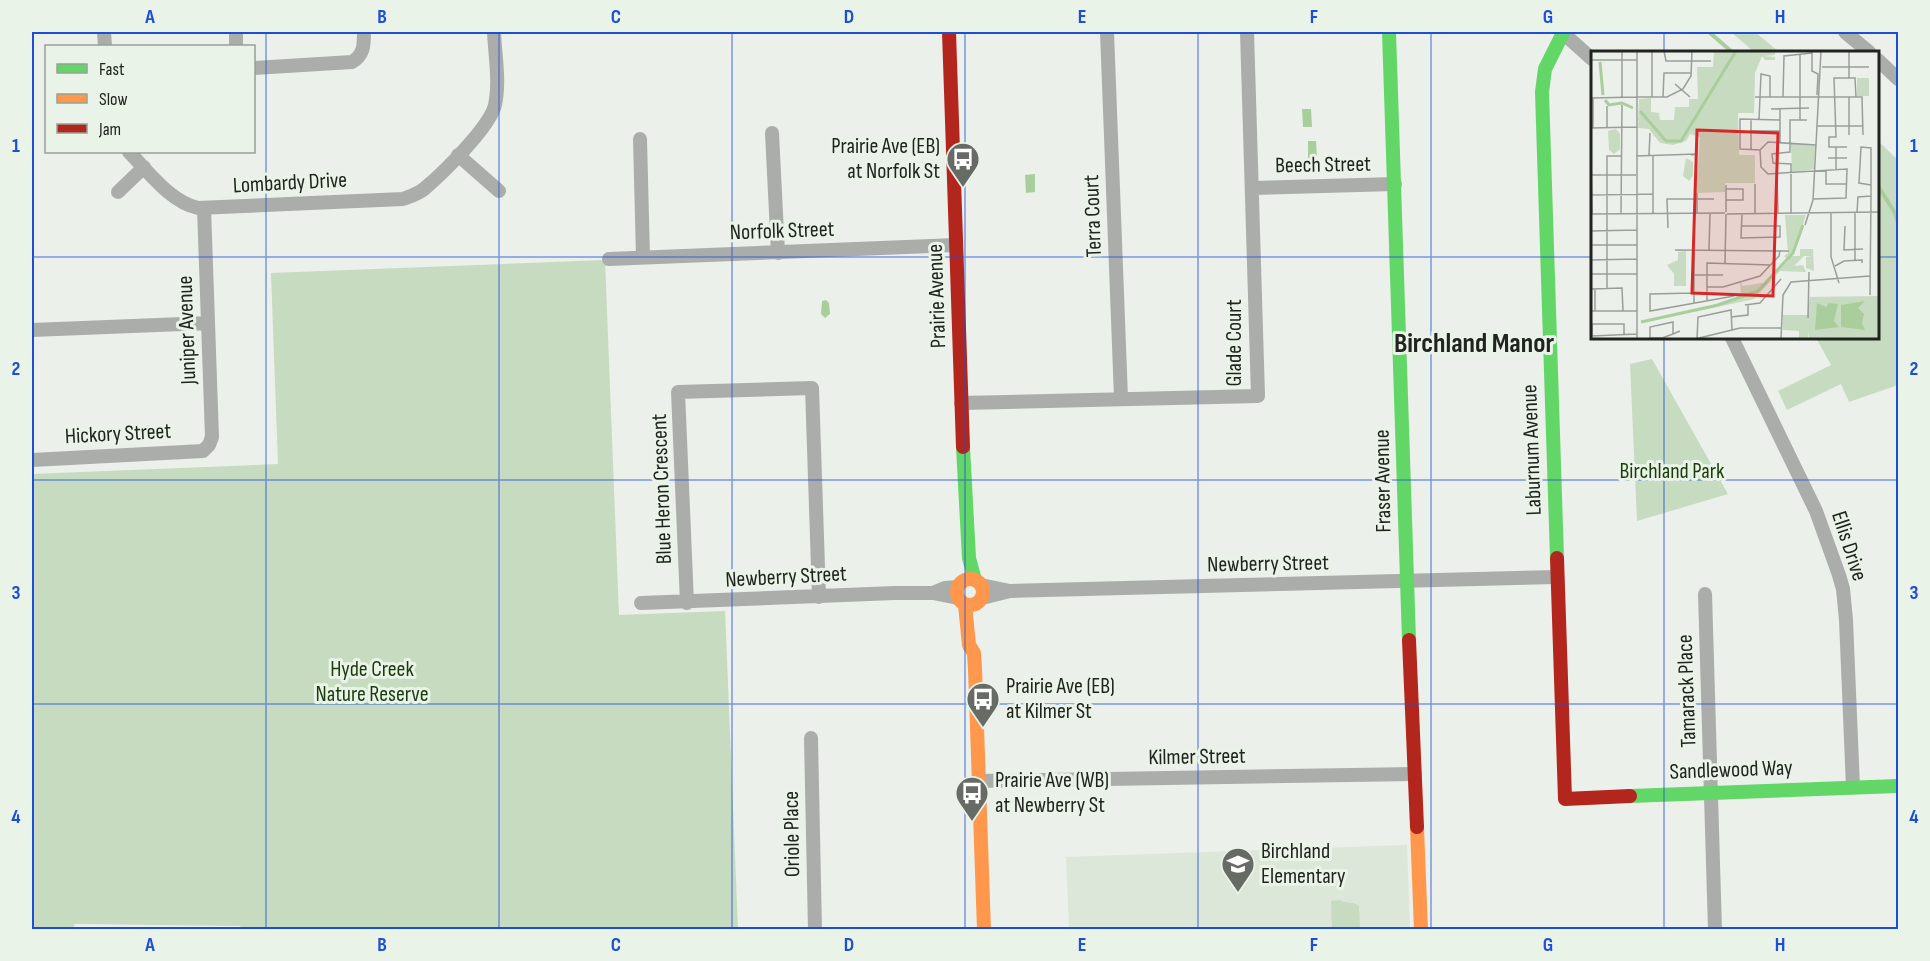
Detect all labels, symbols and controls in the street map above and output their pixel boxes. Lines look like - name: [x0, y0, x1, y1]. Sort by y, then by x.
- text: A: [144, 5, 155, 29]
- text: B: [377, 5, 387, 29]
- text: C: [611, 5, 621, 29]
- text: D: [844, 5, 854, 29]
- text: E: [1078, 5, 1086, 29]
- text: F: [1310, 5, 1318, 29]
- text: G: [1543, 5, 1553, 29]
- text: H: [1775, 5, 1785, 29]
- legend: [45, 45, 255, 153]
- inset map: [1591, 51, 1879, 339]
- text: Fast: [99, 59, 125, 80]
- text: Slow: [99, 89, 128, 110]
- text: Jam: [98, 119, 121, 140]
- place label: Prairie Ave (EB) at Norfolk St: [831, 133, 940, 185]
- text: 1: [12, 134, 20, 158]
- text: 1: [1910, 134, 1918, 158]
- bus stop icon: Prairie Ave (EB) at Norfolk St: [945, 141, 981, 188]
- street label: Beech Street: [1275, 151, 1371, 179]
- street label: Lombardy Drive: [232, 167, 348, 199]
- street label: Terra Court: [1078, 174, 1108, 258]
- street label: Norfolk Street: [729, 216, 835, 246]
- street label: Prairie Avenue: [922, 243, 952, 349]
- street label: Juniper Avenue: [172, 275, 202, 386]
- street label: Glade Court: [1221, 299, 1248, 387]
- district label: Birchland Manor: [1394, 327, 1554, 360]
- text: 2: [12, 357, 20, 381]
- text: 2: [1910, 357, 1918, 381]
- street label: Laburnum Avenue: [1516, 384, 1548, 516]
- street label: Blue Heron Crescent: [646, 413, 678, 565]
- street label: Hickory Street: [64, 418, 172, 450]
- street label: Fraser Avenue: [1369, 429, 1397, 533]
- park label: Birchland Park: [1620, 458, 1725, 485]
- street label: Ellis Drive: [1825, 508, 1873, 584]
- street label: Newberry Street: [1207, 549, 1329, 579]
- street label: Newberry Street: [725, 560, 848, 594]
- text: 3: [12, 581, 21, 605]
- text: 3: [1910, 581, 1919, 605]
- street label: Tamarack Place: [1672, 634, 1702, 748]
- park label: Hyde Creek Nature Reserve: [315, 656, 429, 708]
- place label: Prairie Ave (EB) at Kilmer St: [1006, 673, 1115, 725]
- bus stop icon: Prairie Ave (EB) at Kilmer St: [965, 681, 1001, 728]
- street label: Kilmer Street: [1148, 743, 1246, 771]
- street label: Sandlewood Way: [1669, 754, 1793, 786]
- place label: Prairie Ave (WB) at Newberry St: [995, 767, 1109, 819]
- bus stop icon: Prairie Ave (WB) at Newberry St: [954, 775, 990, 822]
- street label: Oriole Place: [778, 791, 806, 877]
- text: 4: [11, 805, 21, 829]
- text: 4: [1909, 805, 1919, 829]
- place label: Birchland Elementary: [1261, 838, 1346, 890]
- school or university icon: Birchland Elementary: [1220, 846, 1256, 893]
- text: A: [144, 933, 155, 957]
- text: B: [377, 933, 387, 957]
- text: C: [611, 933, 621, 957]
- text: D: [844, 933, 854, 957]
- text: E: [1078, 933, 1086, 957]
- text: F: [1310, 933, 1318, 957]
- text: G: [1543, 933, 1553, 957]
- text: H: [1775, 933, 1785, 957]

